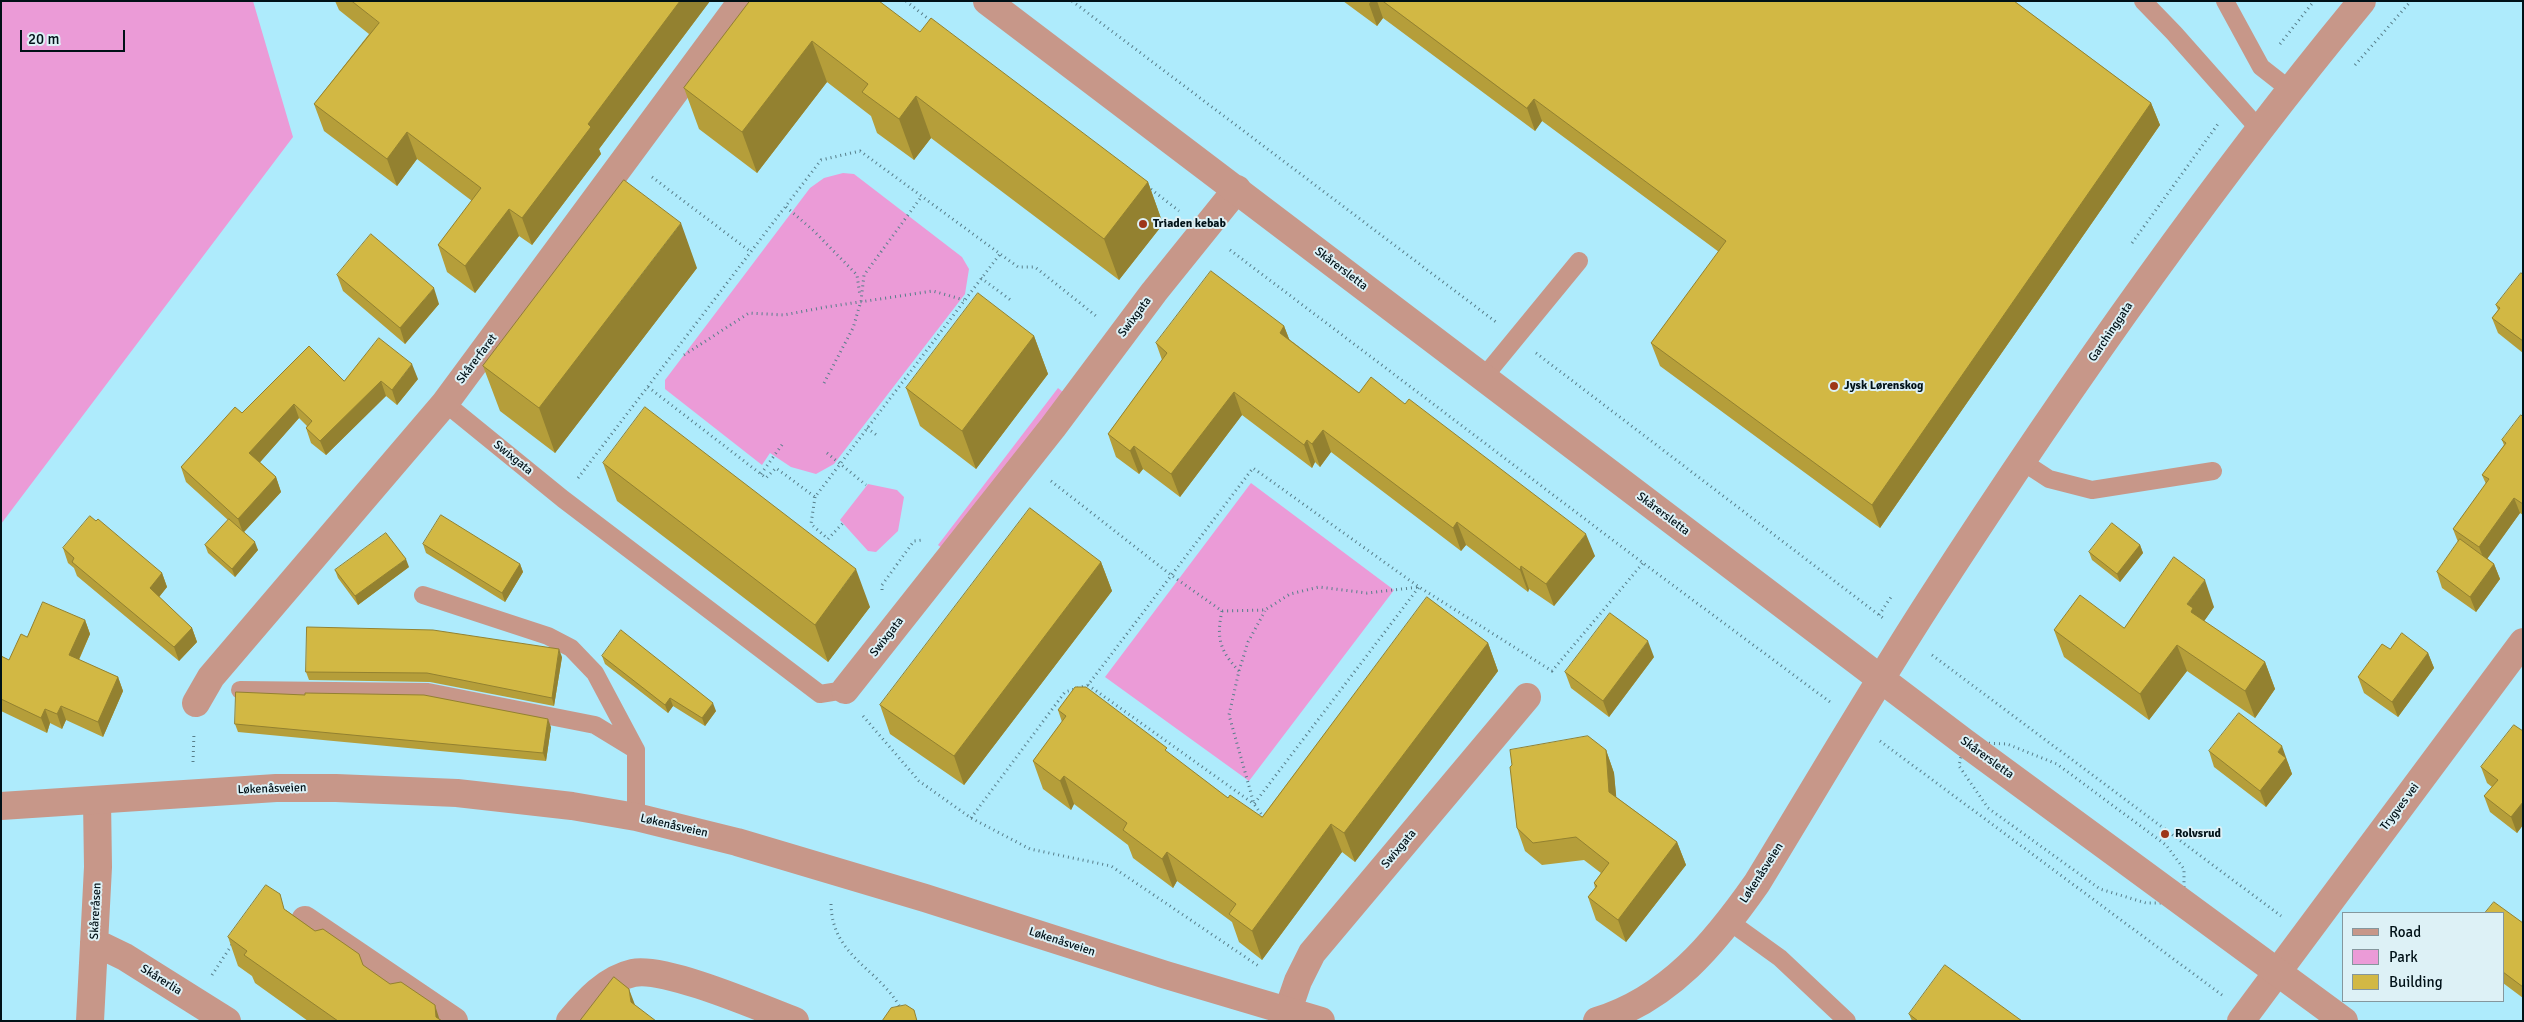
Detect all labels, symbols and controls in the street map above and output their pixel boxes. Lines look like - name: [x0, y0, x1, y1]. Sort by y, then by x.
- scale bar: [22, 20, 128, 52]
- text: 20 m: [28, 30, 59, 48]
- place label: Triaden kebab: [1153, 217, 1226, 231]
- marker: Triaden kebab: [1137, 218, 1149, 230]
- street label: Skårersletta: [1312, 244, 1370, 294]
- street label: Swixgata: [1115, 294, 1155, 340]
- street label: Garchinggata: [2086, 299, 2136, 365]
- street label: Skårerfaret: [454, 331, 500, 387]
- place label: Jysk Lørenskog: [1844, 379, 1924, 393]
- marker: Jysk Lørenskog: [1828, 380, 1840, 392]
- street label: Swixgata: [490, 438, 536, 478]
- street label: Skårersletta: [1634, 489, 1692, 539]
- street label: Swixgata: [867, 614, 907, 660]
- street label: Skårersletta: [1957, 734, 2017, 782]
- street label: Trygves vei: [2378, 780, 2422, 834]
- street label: Løkenåsveien: [237, 781, 307, 797]
- street label: Løkenåsveien: [639, 811, 709, 841]
- street label: Swixgata: [1379, 827, 1419, 871]
- place label: Rolvsrud: [2175, 827, 2221, 841]
- marker: Rolvsrud: [2159, 828, 2171, 840]
- street label: Løkenåsveien: [1737, 840, 1787, 906]
- street label: Skåreråsen: [87, 882, 105, 940]
- legend: [2342, 912, 2504, 1002]
- text: Road: [2389, 923, 2421, 941]
- street label: Løkenåsveien: [1027, 924, 1097, 960]
- text: Park: [2389, 948, 2418, 966]
- street label: Skårerlia: [138, 962, 184, 998]
- text: Building: [2389, 973, 2443, 991]

